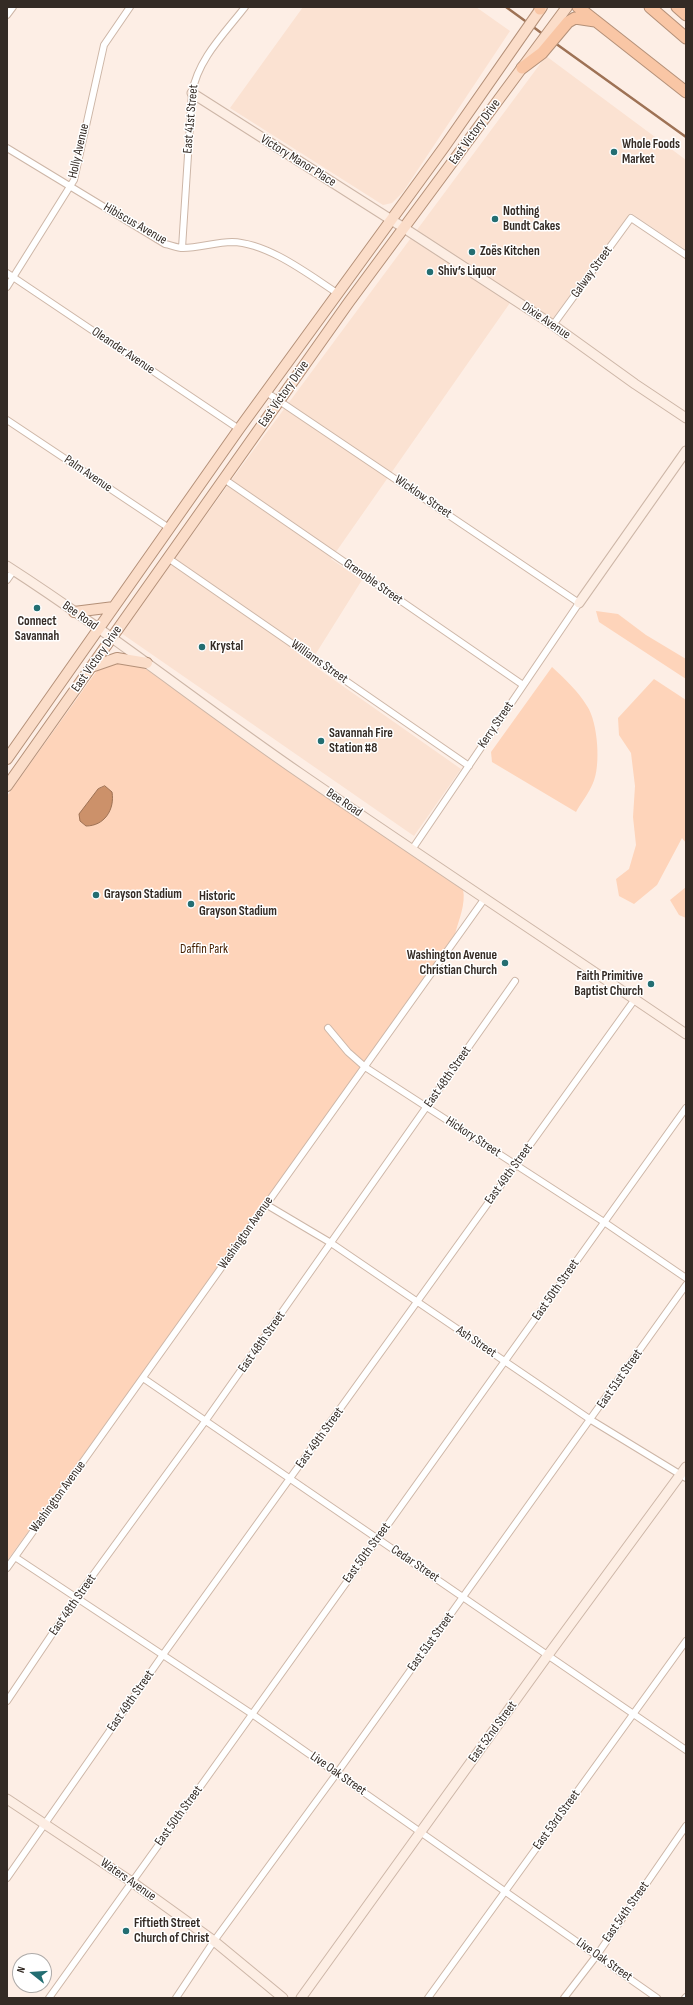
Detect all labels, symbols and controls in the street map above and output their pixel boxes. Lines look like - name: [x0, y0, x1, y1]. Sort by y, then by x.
- street label: East 41st Street: [180, 84, 202, 154]
- street label: East Victory Drive: [446, 96, 504, 168]
- street label: Holly Avenue: [65, 122, 93, 180]
- street label: Victory Manor Place: [257, 132, 339, 190]
- place label: Whole Foods Market: [622, 137, 680, 168]
- marker: Whole Foods Market: [609, 147, 619, 157]
- street label: Hibiscus Avenue: [101, 200, 169, 248]
- place label: Nothing Bundt Cakes: [503, 204, 560, 235]
- marker: Nothing Bundt Cakes: [490, 214, 500, 224]
- street label: Galway Street: [568, 243, 616, 301]
- place label: Zoës Kitchen: [480, 244, 540, 260]
- marker: Zoës Kitchen: [467, 247, 477, 257]
- place label: Shiv’s Liquor: [438, 264, 496, 280]
- marker: Shiv’s Liquor: [425, 267, 435, 277]
- street label: Dixie Avenue: [519, 299, 573, 343]
- street label: Oleander Avenue: [88, 324, 158, 378]
- street label: East Victory Drive: [255, 358, 313, 430]
- street label: Palm Avenue: [61, 452, 115, 496]
- street label: Wicklow Street: [391, 472, 455, 522]
- street label: Grenoble Street: [340, 556, 406, 608]
- street label: Bee Road: [59, 598, 101, 634]
- marker: Connect Savannah: [32, 603, 42, 613]
- place label: Connect Savannah: [15, 614, 59, 645]
- street label: East Victory Drive: [68, 623, 126, 695]
- street label: Williams Street: [288, 637, 350, 687]
- place label: Krystal: [210, 639, 243, 655]
- marker: Krystal: [197, 642, 207, 652]
- street label: Kerry Street: [475, 699, 517, 751]
- place label: Savannah Fire Station #8: [329, 726, 393, 757]
- marker: Savannah Fire Station #8: [316, 736, 326, 746]
- street label: Bee Road: [323, 785, 365, 821]
- place label: Grayson Stadium: [104, 887, 182, 903]
- place label: Historic Grayson Stadium: [199, 889, 277, 920]
- marker: Grayson Stadium: [91, 890, 101, 900]
- marker: Historic Grayson Stadium: [186, 899, 196, 909]
- park label: Daffin Park: [180, 942, 228, 958]
- place label: Washington Avenue Christian Church: [407, 948, 497, 979]
- marker: Washington Avenue Christian Church: [500, 958, 510, 968]
- place label: Faith Primitive Baptist Church: [574, 969, 643, 1000]
- marker: Faith Primitive Baptist Church: [646, 979, 656, 989]
- street label: East 48th Street: [421, 1043, 475, 1111]
- street label: Hickory Street: [442, 1113, 504, 1161]
- street label: East 49th Street: [482, 1141, 536, 1207]
- street label: Washington Avenue: [215, 1194, 277, 1272]
- street label: East 50th Street: [529, 1256, 583, 1324]
- street label: East 48th Street: [235, 1308, 289, 1376]
- street label: Ash Street: [453, 1323, 499, 1361]
- street label: East 51st Street: [594, 1346, 646, 1412]
- street label: East 49th Street: [293, 1405, 347, 1471]
- street label: Washington Avenue: [27, 1458, 89, 1536]
- street label: East 50th Street: [340, 1520, 394, 1586]
- street label: Cedar Street: [388, 1542, 442, 1586]
- street label: East 48th Street: [46, 1571, 100, 1639]
- street label: East 51st Street: [404, 1610, 458, 1674]
- street label: East 49th Street: [104, 1667, 158, 1735]
- street label: East 52nd Street: [466, 1698, 520, 1766]
- street label: Live Oak Street: [307, 1749, 369, 1799]
- street label: East 50th Street: [152, 1783, 206, 1849]
- street label: East 53rd Street: [530, 1787, 584, 1853]
- street label: Waters Avenue: [97, 1855, 159, 1905]
- street label: East 54th Street: [599, 1879, 653, 1945]
- place label: Fiftieth Street Church of Christ: [134, 1916, 209, 1947]
- marker: Fiftieth Street Church of Christ: [121, 1926, 131, 1936]
- street label: Live Oak Street: [573, 1935, 635, 1985]
- north arrow: [12, 1953, 52, 1993]
- text: N: [14, 1965, 28, 1974]

